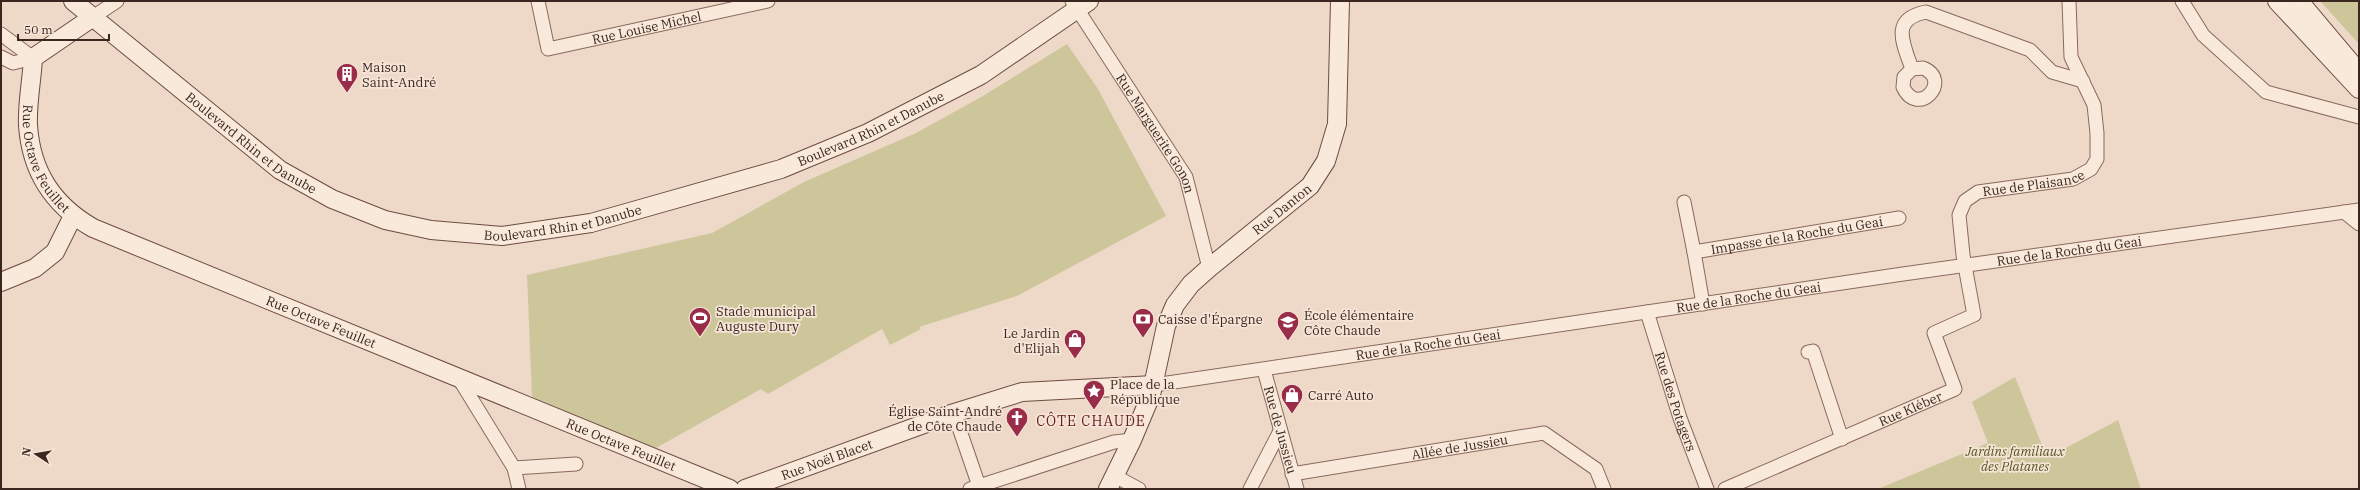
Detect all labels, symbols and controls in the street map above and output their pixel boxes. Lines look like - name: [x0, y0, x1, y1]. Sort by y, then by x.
- street label: Rue Louise Michel: [590, 7, 703, 48]
- scale bar: [18, 16, 109, 42]
- text: 50 m: [24, 22, 53, 37]
- place label: Maison Saint-André: [362, 59, 436, 91]
- building icon: Maison Saint-André: [334, 61, 360, 94]
- street label: Rue Marguerite Gonon: [1113, 70, 1198, 195]
- street label: Boulevard Rhin et Danube: [795, 87, 947, 170]
- street label: Boulevard Rhin et Danube: [182, 88, 320, 197]
- street label: Rue Octave Feuillet: [19, 104, 74, 217]
- street label: Rue de Plaisance: [1981, 166, 2088, 200]
- street label: Rue Danton: [1249, 180, 1315, 238]
- street label: Boulevard Rhin et Danube: [483, 201, 643, 245]
- street label: Impasse de la Roche du Geai: [1709, 212, 1884, 258]
- street label: Rue de la Roche du Geai: [1996, 232, 2143, 269]
- street label: Rue de la Roche du Geai: [1675, 278, 1822, 316]
- street label: Rue Octave Feuillet: [264, 291, 379, 352]
- place label: Stade municipal Auguste Dury: [716, 303, 816, 335]
- sports icon: Stade municipal Auguste Dury: [687, 305, 713, 338]
- bank icon: Caisse d'Épargne: [1130, 306, 1156, 339]
- place label: École élémentaire Côte Chaude: [1304, 307, 1414, 339]
- school or university icon: École élémentaire Côte Chaude: [1275, 309, 1301, 342]
- place label: Caisse d'Épargne: [1158, 311, 1263, 328]
- place label: Le Jardin d'Elijah: [1003, 325, 1060, 357]
- street label: Rue de la Roche du Geai: [1354, 325, 1502, 364]
- shop icon: Le Jardin d'Elijah: [1062, 327, 1088, 360]
- street label: Rue des Potagers: [1651, 350, 1700, 454]
- place label: Place de la République: [1110, 376, 1180, 408]
- place icon: Place de la République: [1081, 378, 1107, 411]
- shop icon: Carré Auto: [1279, 382, 1305, 415]
- street label: Rue de Jussieu: [1260, 384, 1301, 476]
- place label: Carré Auto: [1308, 387, 1374, 404]
- street label: Rue Kléber: [1876, 387, 1945, 430]
- place label: Église Saint-André de Côte Chaude: [888, 403, 1002, 435]
- church icon: Église Saint-André de Côte Chaude: [1004, 405, 1030, 438]
- district label: CÔTE CHAUDE: [1036, 411, 1146, 430]
- street label: Rue Octave Feuillet: [564, 414, 679, 475]
- street label: Allée de Jussieu: [1410, 431, 1509, 463]
- north arrow: [16, 434, 56, 474]
- street label: Rue Noël Blacet: [779, 435, 875, 484]
- park label: Jardins familiaux des Platanes: [1964, 443, 2065, 475]
- text: N: [18, 446, 34, 458]

